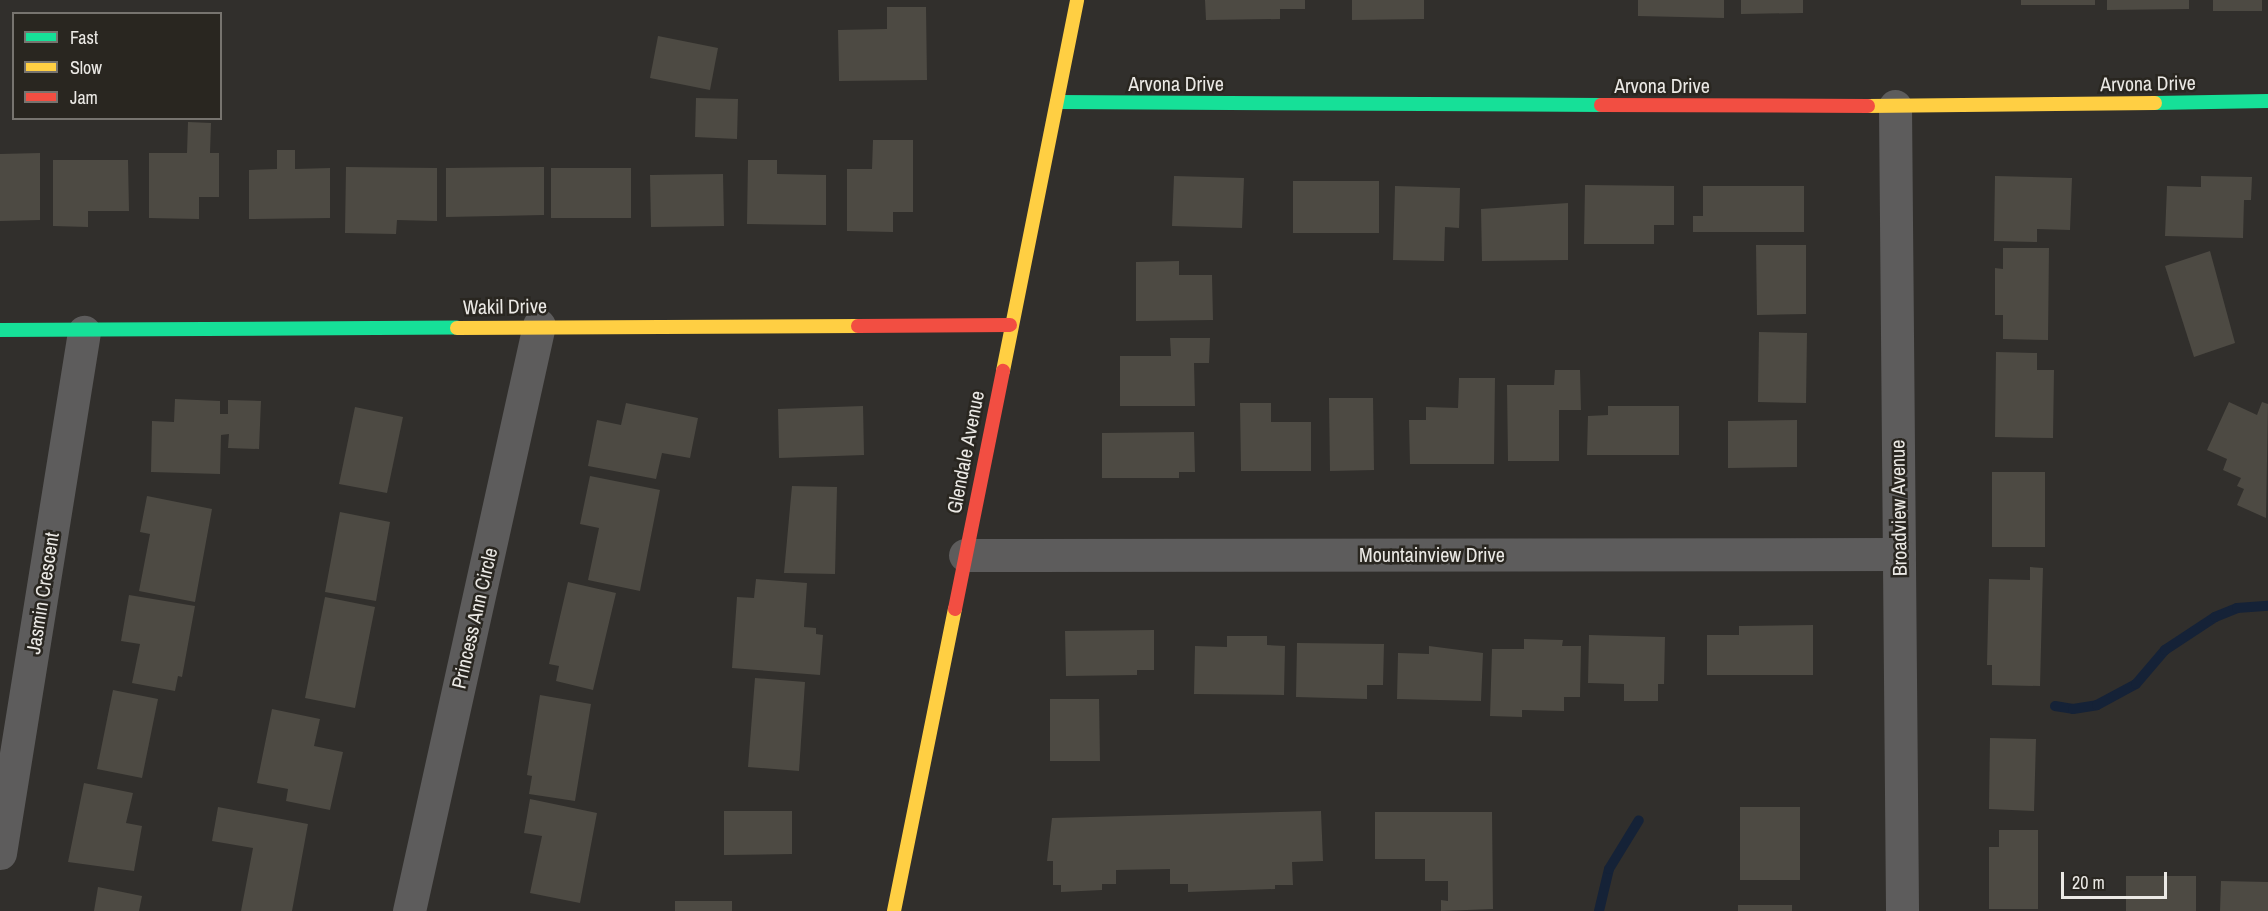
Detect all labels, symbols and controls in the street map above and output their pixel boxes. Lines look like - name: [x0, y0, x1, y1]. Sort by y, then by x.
- legend: [12, 12, 222, 120]
- text: Fast: [70, 25, 98, 50]
- text: Slow: [70, 55, 102, 80]
- street label: Arvona Drive: [2100, 70, 2196, 96]
- street label: Arvona Drive: [1128, 71, 1224, 95]
- street label: Arvona Drive: [1614, 73, 1710, 97]
- text: Jam: [70, 85, 98, 110]
- street label: Wakil Drive: [463, 293, 547, 319]
- street label: Glendale Avenue: [941, 388, 989, 516]
- street label: Broadview Avenue: [1885, 439, 1911, 577]
- street label: Jasmin Crescent: [21, 530, 63, 656]
- street label: Mountainview Drive: [1359, 542, 1505, 566]
- street label: Princess Ann Circle: [446, 545, 502, 691]
- scale bar: [2064, 860, 2170, 898]
- text: 20 m: [2072, 870, 2105, 895]

